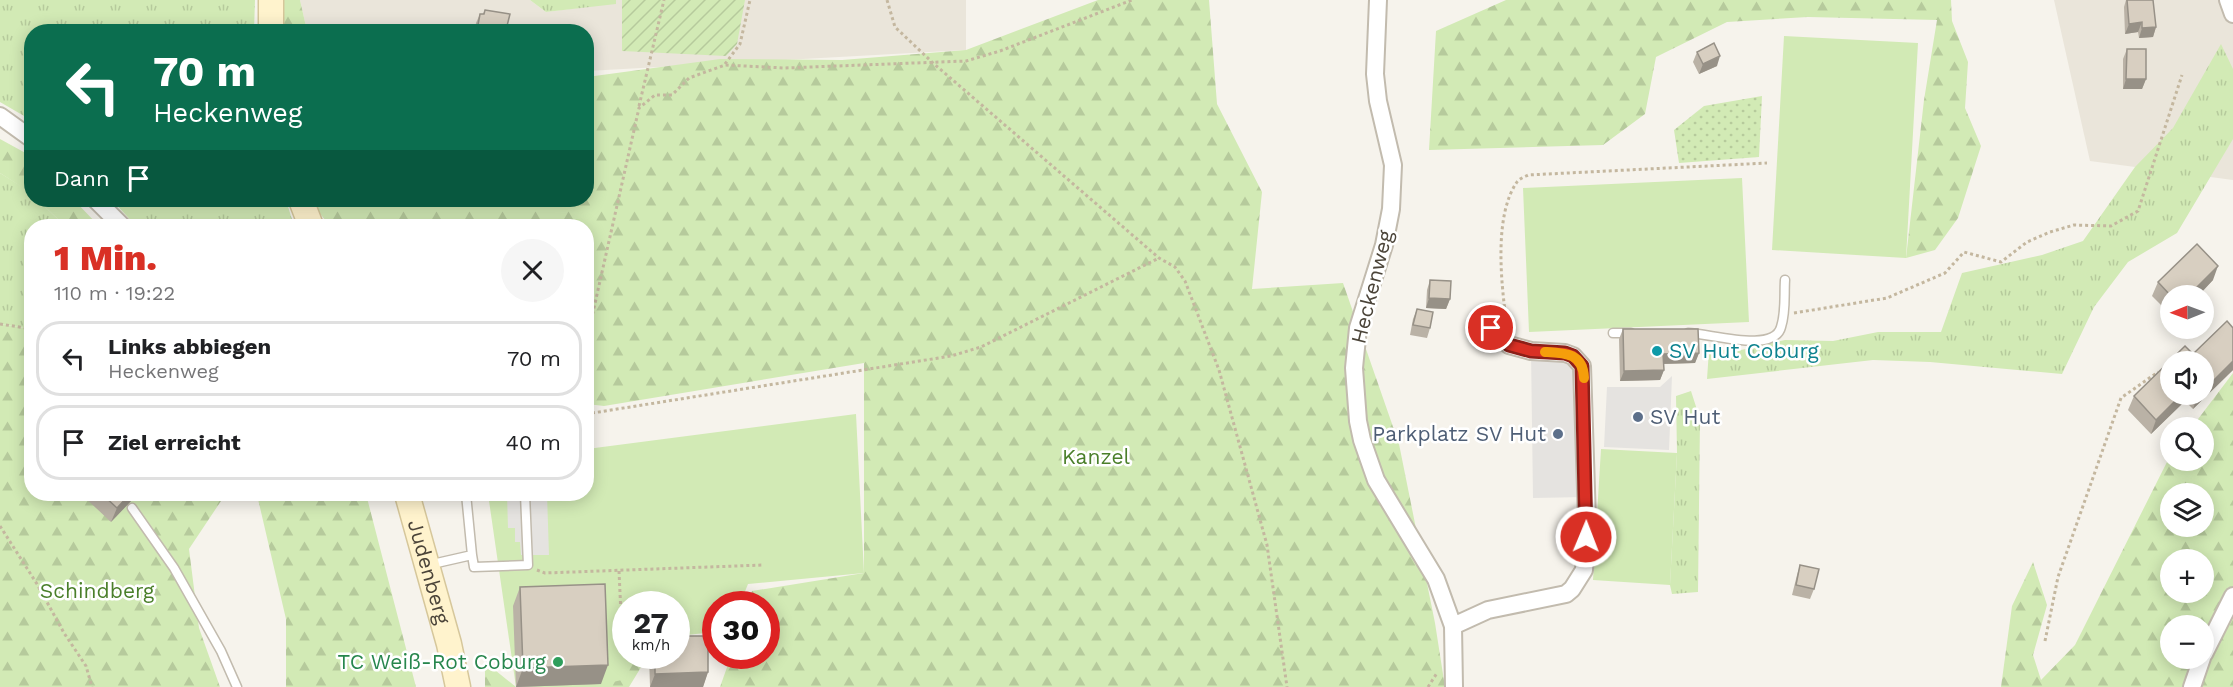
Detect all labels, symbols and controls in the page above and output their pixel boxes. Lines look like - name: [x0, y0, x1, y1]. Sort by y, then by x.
- text: 70 m: [153, 47, 256, 96]
- icon: left: [54, 48, 132, 126]
- text: Heckenweg: [153, 97, 302, 129]
- icon: arrive: [122, 162, 155, 195]
- text: Dann: [54, 166, 110, 191]
- street label: Heckenweg: [1345, 227, 1398, 346]
- text: 1 Min.: [54, 237, 157, 279]
- button: close: [501, 239, 564, 302]
- text: 110 m · 19:22: [54, 281, 175, 305]
- north arrow: [2160, 285, 2214, 339]
- map controls: [2160, 285, 2214, 669]
- pin: [1465, 302, 1516, 353]
- icon: arrive: [1474, 311, 1507, 344]
- text: Links abbiegen: [108, 334, 271, 359]
- place label: SV Hut Coburg: [1669, 338, 1820, 363]
- icon: left: [57, 342, 90, 375]
- marker: SV Hut Coburg: [1650, 344, 1664, 358]
- text: 70 m: [507, 346, 561, 371]
- button: sound: [2160, 351, 2214, 405]
- text: Heckenweg: [108, 359, 219, 383]
- place label: SV Hut: [1650, 404, 1720, 429]
- marker: SV Hut: [1631, 410, 1645, 424]
- button: search: [2160, 417, 2214, 471]
- place label: Parkplatz SV Hut: [1372, 421, 1546, 446]
- icon: arrive: [57, 426, 90, 459]
- marker: Parkplatz SV Hut: [1551, 427, 1565, 441]
- text: Ziel erreicht: [108, 430, 241, 455]
- text: 40 m: [505, 430, 561, 455]
- park label: Kanzel: [1062, 444, 1131, 469]
- button: layers: [2160, 483, 2214, 537]
- position arrow: [1554, 505, 1618, 569]
- street label: Judenberg: [403, 517, 456, 628]
- button: +: [2160, 549, 2214, 603]
- park label: Schindberg: [40, 578, 155, 603]
- speed limit sign: 30: [702, 591, 780, 669]
- text: 27: [633, 605, 669, 640]
- button: −: [2160, 615, 2214, 669]
- text: km/h: [632, 636, 670, 654]
- place label: TC Weiß-Rot Coburg: [338, 649, 547, 674]
- marker: TC Weiß-Rot Coburg: [551, 655, 565, 669]

